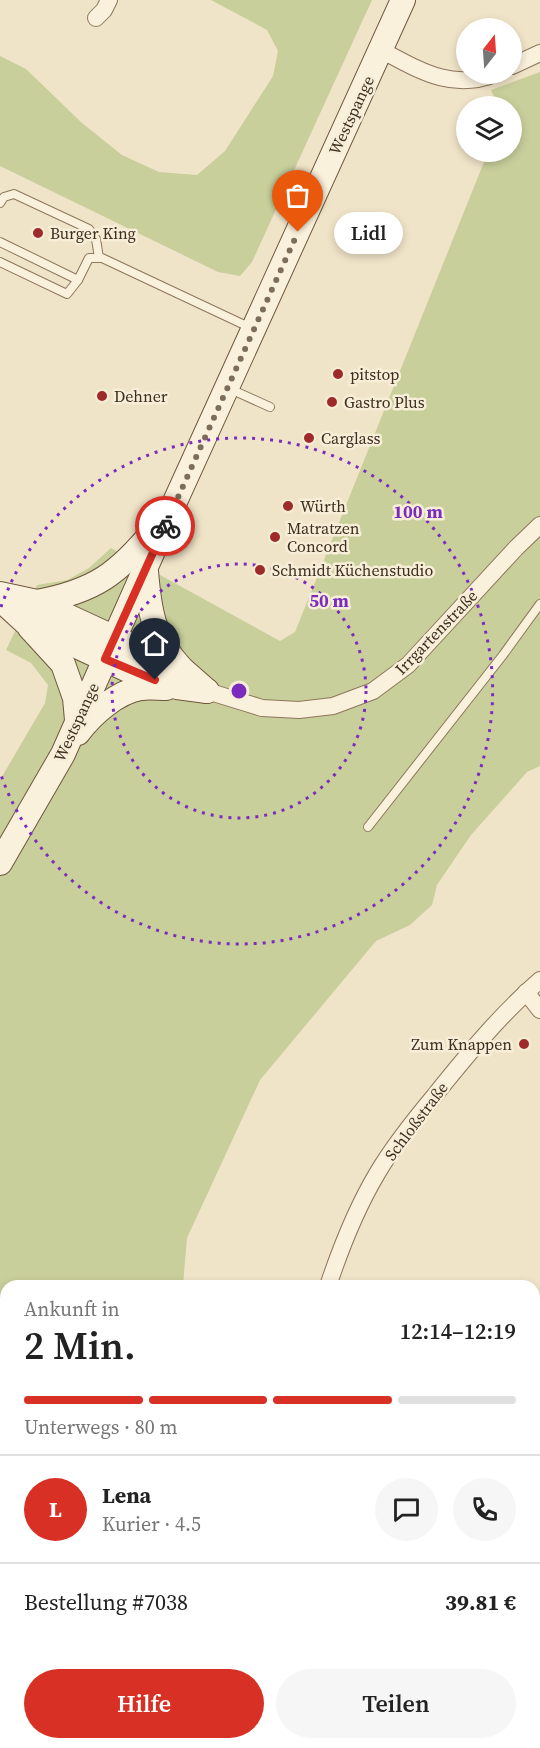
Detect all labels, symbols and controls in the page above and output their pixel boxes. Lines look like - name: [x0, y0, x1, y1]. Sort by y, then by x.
- north arrow: [456, 18, 522, 84]
- map controls: [456, 18, 522, 162]
- street label: Westspange: [323, 72, 379, 158]
- button: layers: [456, 96, 522, 162]
- pin: [272, 170, 323, 232]
- icon: bag: [281, 179, 314, 212]
- callout: Lidl: [334, 211, 403, 253]
- text: Lidl: [351, 219, 386, 247]
- place label: Burger King: [50, 222, 136, 244]
- marker: Burger King: [31, 226, 45, 240]
- place label: pitstop: [350, 363, 399, 385]
- marker: pitstop: [331, 367, 345, 381]
- place label: Dehner: [114, 385, 168, 407]
- marker: Dehner: [95, 389, 109, 403]
- place label: Gastro Plus: [344, 391, 425, 413]
- marker: Gastro Plus: [325, 395, 339, 409]
- place label: Carglass: [321, 427, 381, 449]
- marker: Carglass: [302, 431, 316, 445]
- place label: Würth: [300, 495, 346, 517]
- courier: [135, 496, 195, 556]
- marker: Würth: [281, 499, 295, 513]
- text: 100 m: [393, 499, 443, 524]
- icon: bike: [149, 510, 182, 543]
- place label: Matratzen Concord: [287, 517, 360, 557]
- marker: Matratzen Concord: [268, 530, 282, 544]
- place label: Schmidt Küchenstudio: [272, 559, 433, 581]
- marker: Schmidt Küchenstudio: [253, 563, 267, 577]
- street label: Irrgartenstraße: [390, 585, 482, 679]
- text: 50 m: [309, 588, 349, 613]
- pin: [129, 618, 180, 680]
- icon: home: [138, 627, 171, 660]
- street label: Westspange: [48, 679, 104, 765]
- centre of rings: [229, 681, 249, 701]
- place label: Zum Knappen: [411, 1033, 512, 1055]
- marker: Zum Knappen: [517, 1037, 531, 1051]
- street label: Schloßstraße: [379, 1077, 453, 1165]
- text: Ankunft in: [24, 1295, 120, 1323]
- text: 12:14–12:19: [400, 1316, 516, 1346]
- text: 2 Min.: [24, 1319, 136, 1372]
- text: Unterwegs · 80 m: [24, 1413, 177, 1441]
- button: chat: [375, 1478, 438, 1541]
- button: phone: [453, 1478, 516, 1541]
- text: Lena: [102, 1480, 151, 1510]
- text: L: [49, 1494, 62, 1524]
- text: Kurier · 4.5: [102, 1510, 201, 1538]
- text: Bestellung #7038: [24, 1587, 188, 1617]
- text: 39.81 €: [445, 1587, 516, 1617]
- button: Hilfe: [24, 1669, 264, 1738]
- button: Teilen: [276, 1669, 516, 1738]

